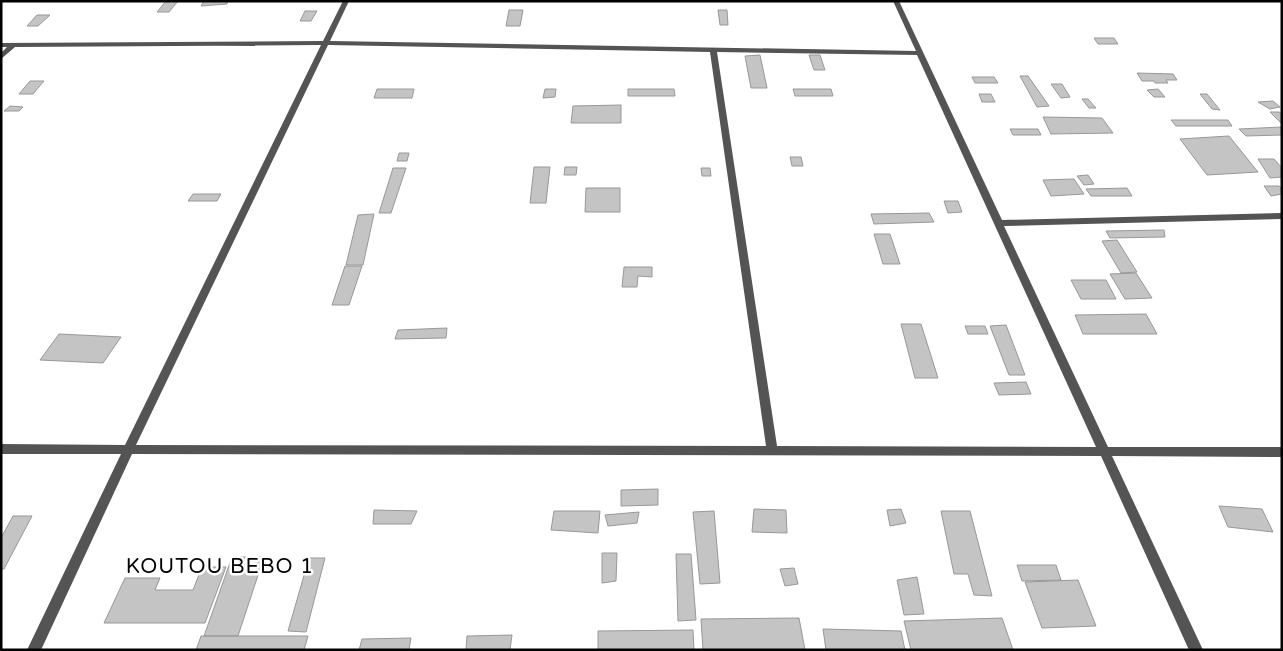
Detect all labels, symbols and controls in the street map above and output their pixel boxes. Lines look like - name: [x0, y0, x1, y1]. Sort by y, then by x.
- district label: KOUTOU BEBO 1: [126, 554, 314, 579]

